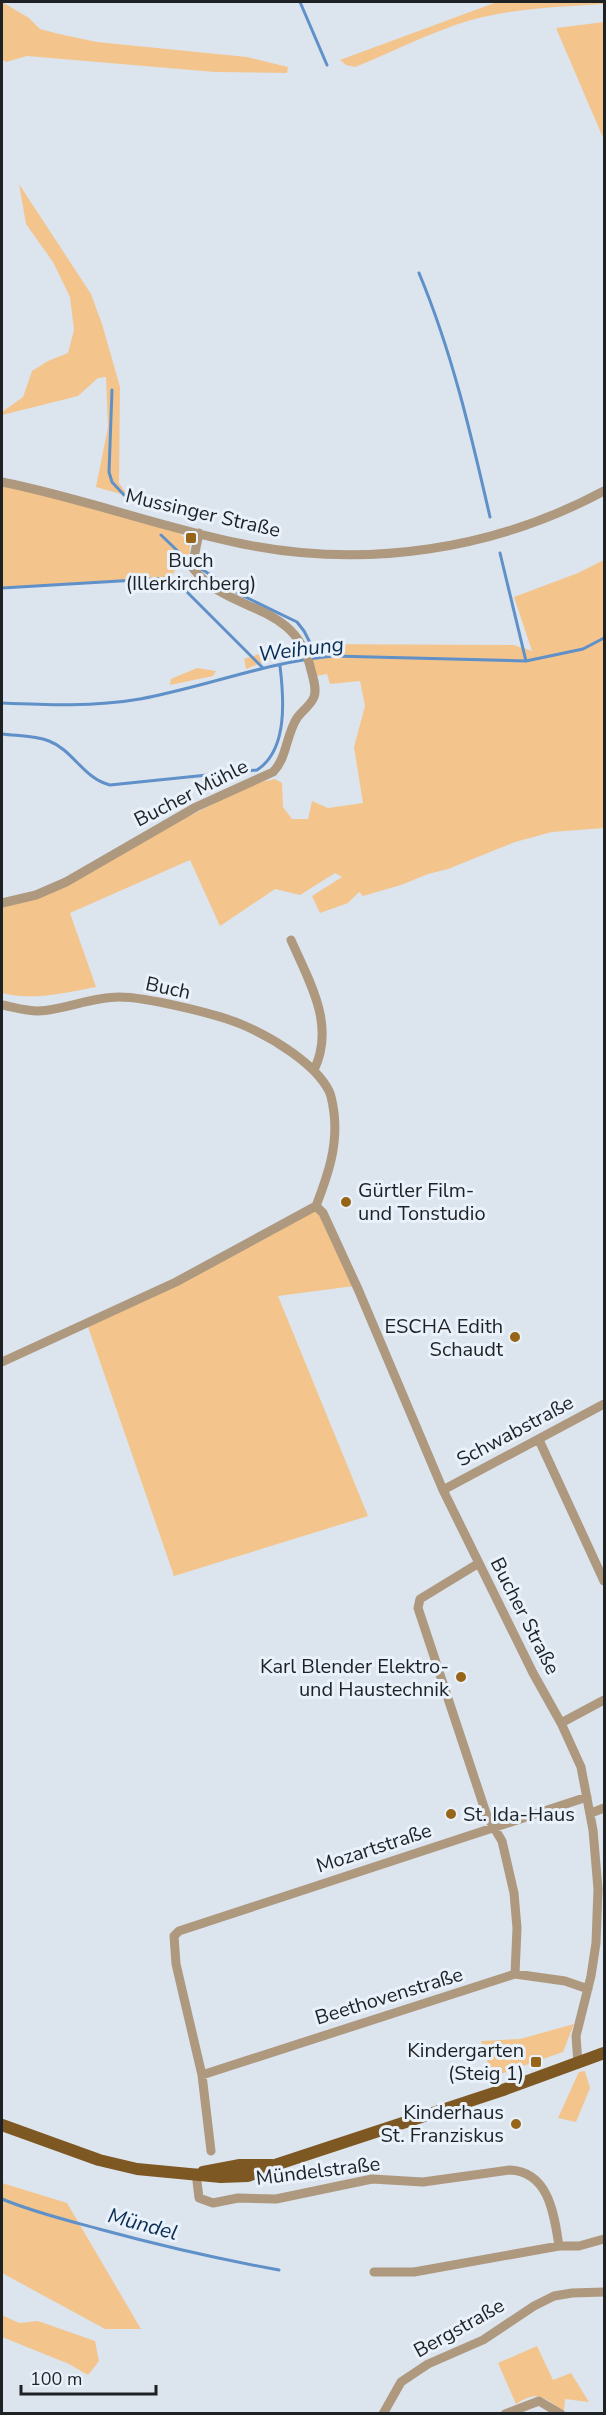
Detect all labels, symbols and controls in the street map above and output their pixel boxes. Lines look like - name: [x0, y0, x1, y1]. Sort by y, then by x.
- street label: Mussinger Straße: [123, 482, 283, 544]
- marker: Buch (Illerkirchberg): [184, 531, 198, 545]
- place label: Buch (Illerkirchberg): [126, 547, 256, 597]
- water label: Weihung: [257, 630, 345, 668]
- street label: Bucher Mühle: [129, 753, 253, 833]
- street label: Buch: [143, 970, 193, 1006]
- place label: Gürtler Film- und Tonstudio: [358, 1177, 486, 1227]
- marker: Gürtler Film- und Tonstudio: [339, 1195, 353, 1209]
- place label: ESCHA Edith Schaudt: [385, 1313, 504, 1363]
- marker: ESCHA Edith Schaudt: [508, 1330, 522, 1344]
- street label: Schwabstraße: [452, 1389, 578, 1473]
- street label: Bucher Straße: [484, 1553, 566, 1679]
- place label: Karl Blender Elektro- und Haustechnik: [260, 1653, 450, 1703]
- marker: Karl Blender Elektro- und Haustechnik: [454, 1670, 468, 1684]
- place label: St. Ida-Haus: [463, 1801, 575, 1828]
- marker: St. Ida-Haus: [444, 1807, 458, 1821]
- street label: Mozartstraße: [313, 1817, 435, 1879]
- street label: Beethovenstraße: [312, 1961, 466, 2031]
- place label: Kindergarten (Steig 1): [407, 2037, 524, 2087]
- marker: Kindergarten (Steig 1): [529, 2055, 543, 2069]
- place label: Kinderhaus St. Franziskus: [381, 2099, 504, 2149]
- marker: Kinderhaus St. Franziskus: [509, 2117, 523, 2131]
- street label: Mündelstraße: [254, 2150, 382, 2192]
- water label: Mündel: [105, 2201, 181, 2247]
- street label: Bergstraße: [409, 2292, 509, 2364]
- scale bar: [21, 2358, 156, 2396]
- text: 100 m: [30, 2367, 82, 2391]

